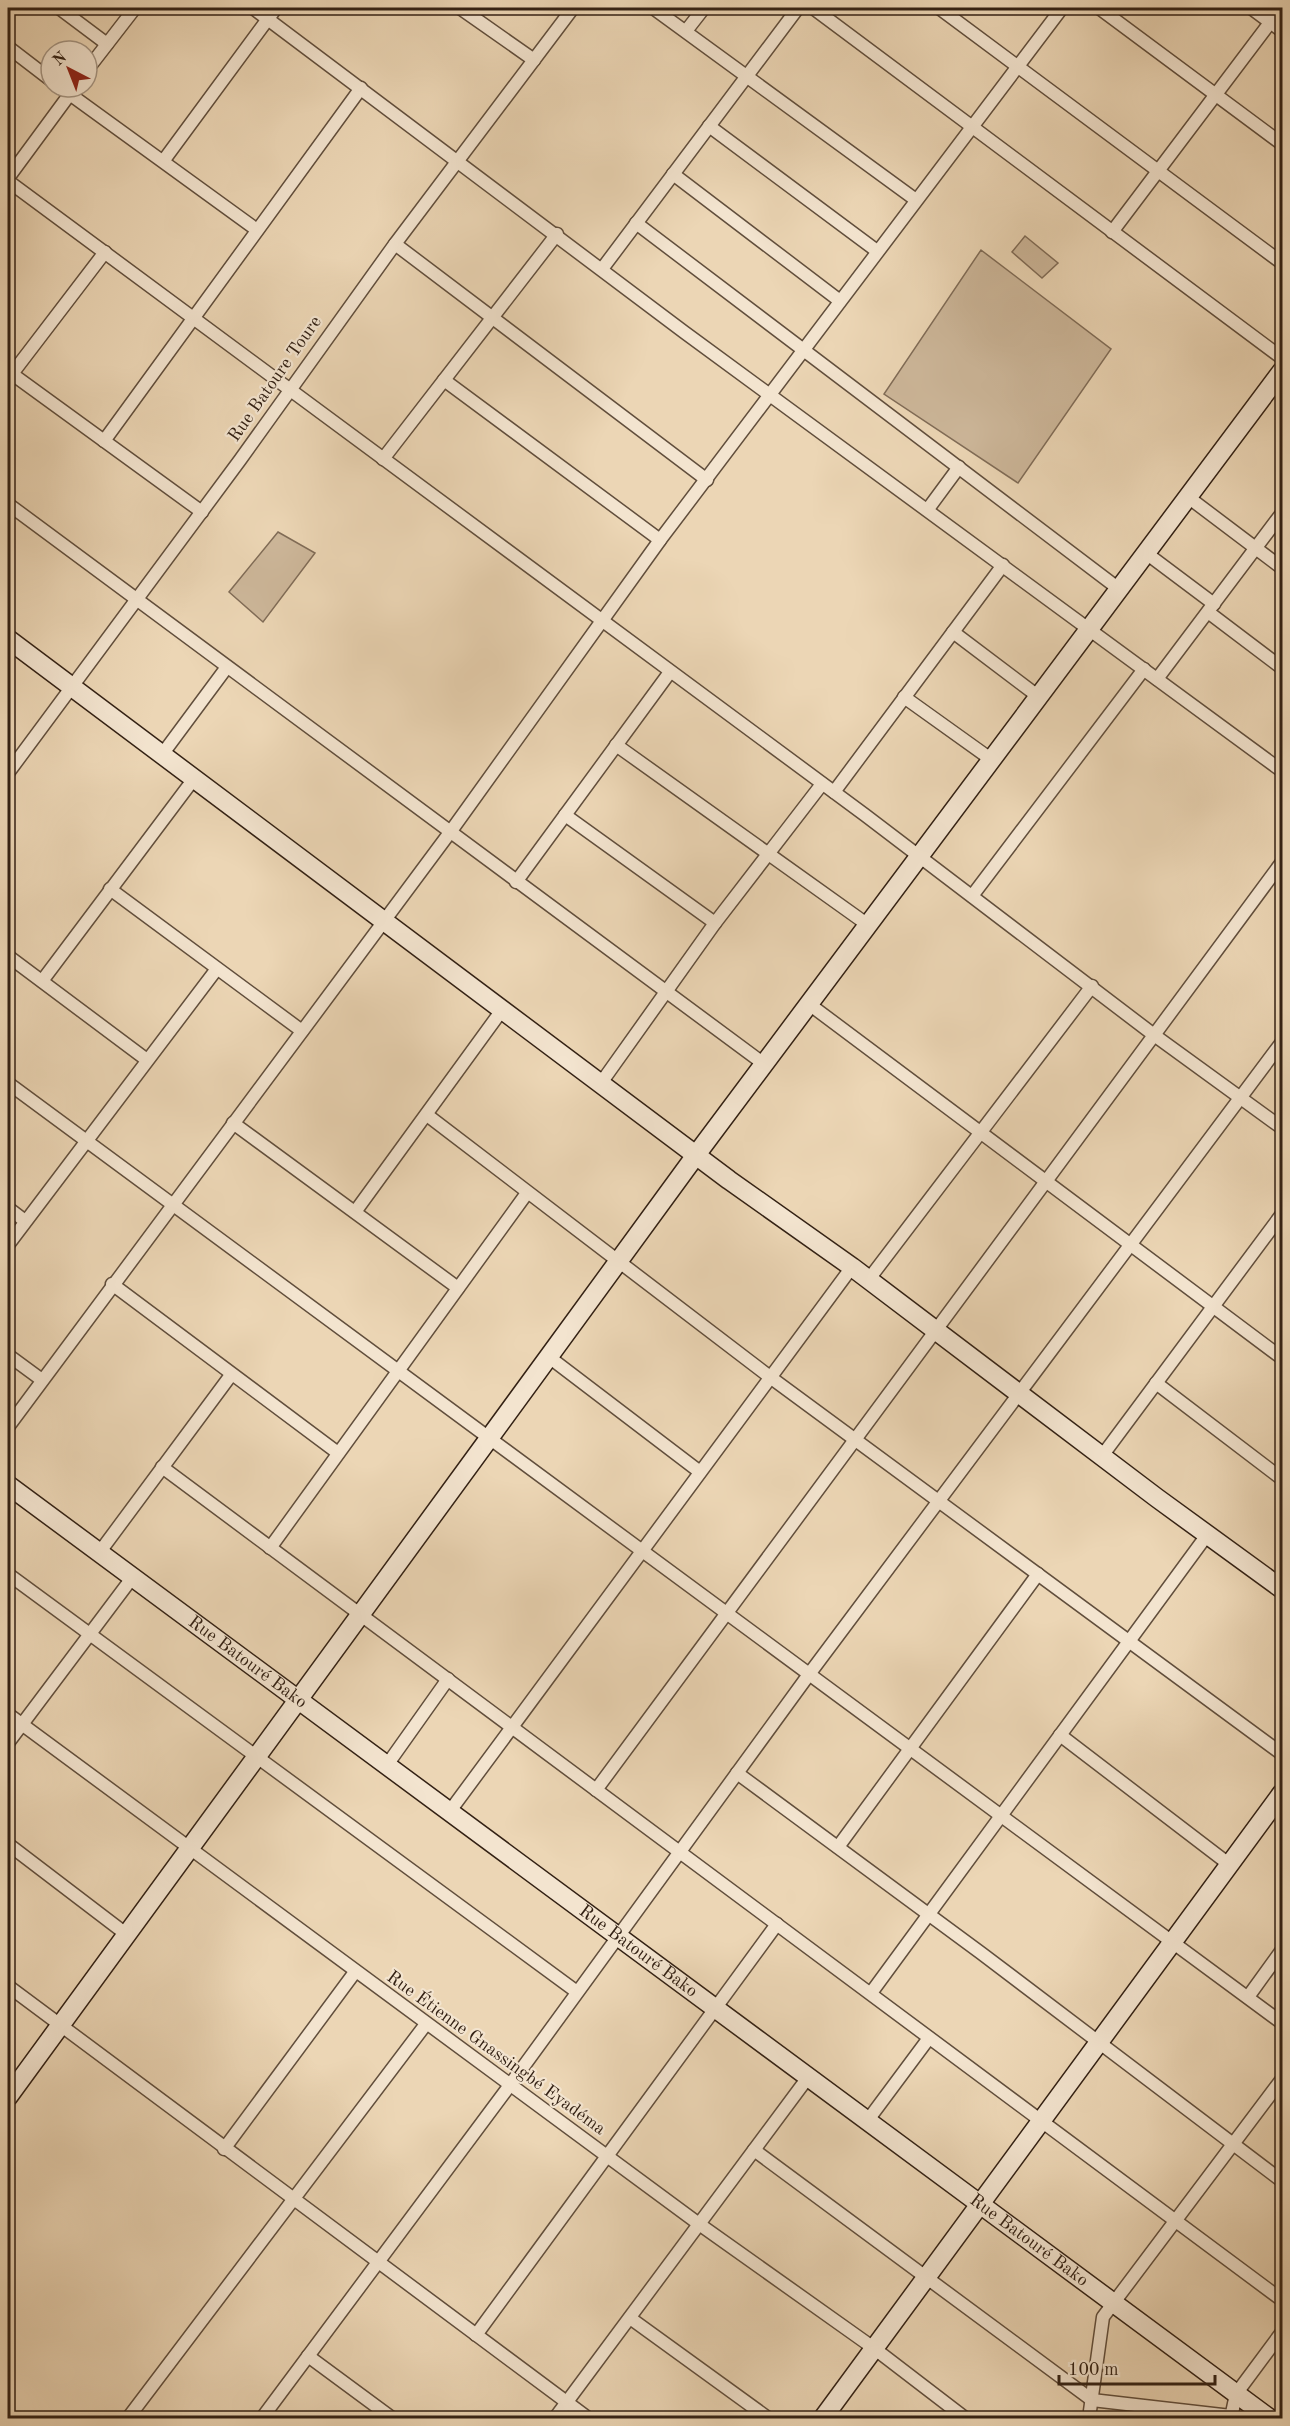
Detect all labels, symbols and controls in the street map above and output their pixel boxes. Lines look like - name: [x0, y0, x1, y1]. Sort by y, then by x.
- north arrow: [39, 39, 99, 99]
- text: N: [50, 49, 71, 69]
- street label: Rue Batoure Toure: [225, 313, 325, 445]
- street label: Rue Batouré Bako: [185, 1613, 310, 1712]
- street label: Rue Batouré Bako: [576, 1902, 701, 2001]
- street label: Rue Étienne Gnassingbé Eyadéma: [383, 1964, 611, 2138]
- street label: Rue Batouré Bako: [966, 2191, 1092, 2290]
- scale bar: [1059, 2348, 1215, 2386]
- text: 100 m: [1068, 2361, 1119, 2379]

